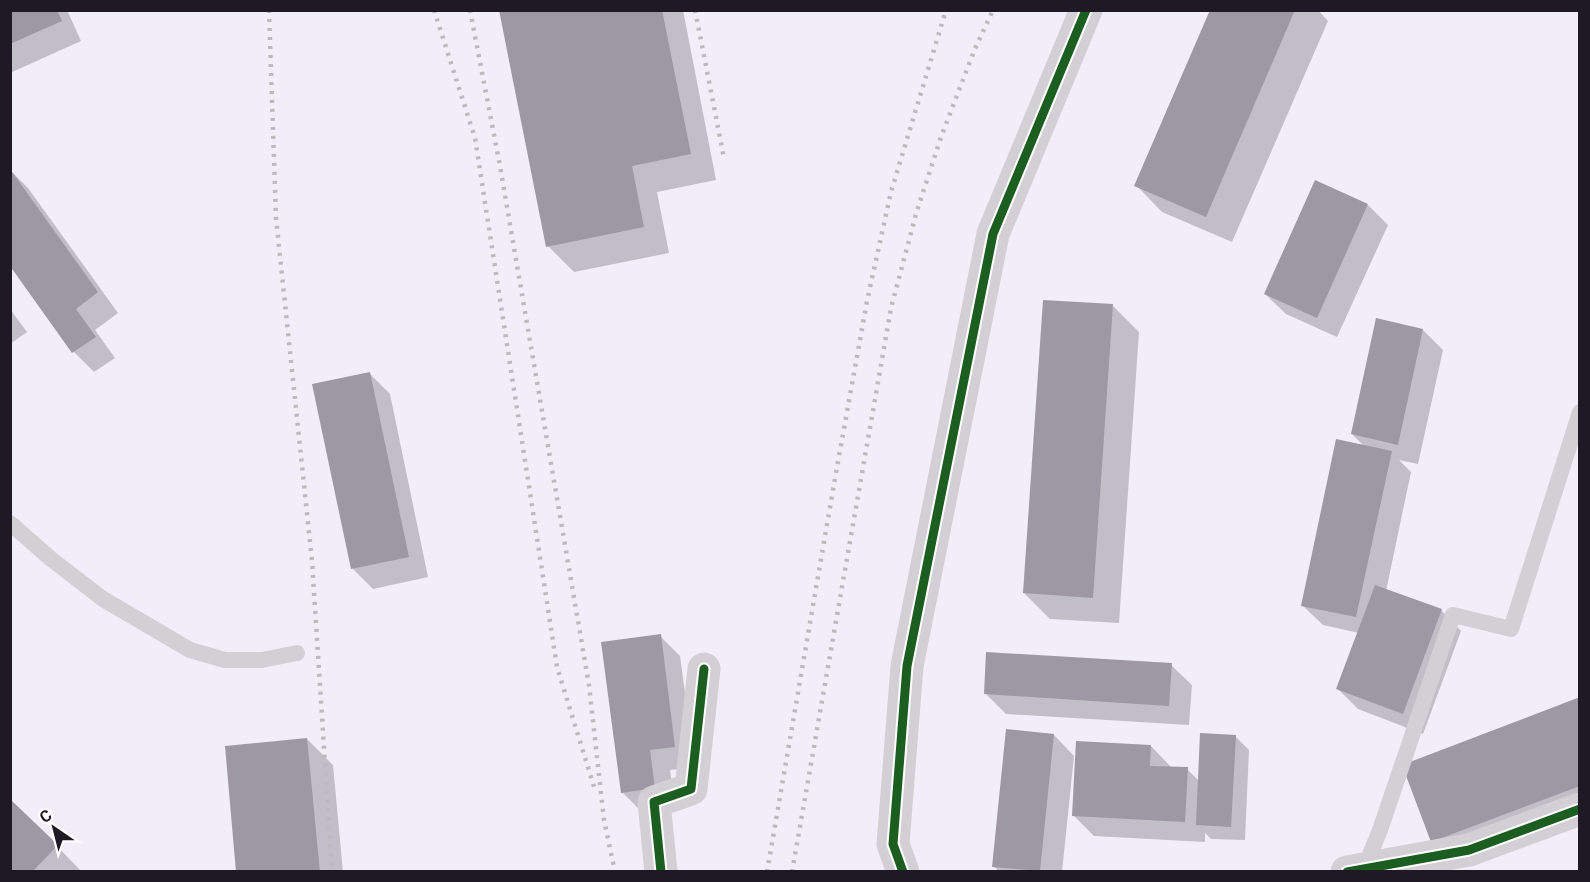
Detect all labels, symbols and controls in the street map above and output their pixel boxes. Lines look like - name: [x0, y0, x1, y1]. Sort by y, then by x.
- north arrow: [24, 798, 84, 858]
- text: С: [36, 805, 55, 827]

